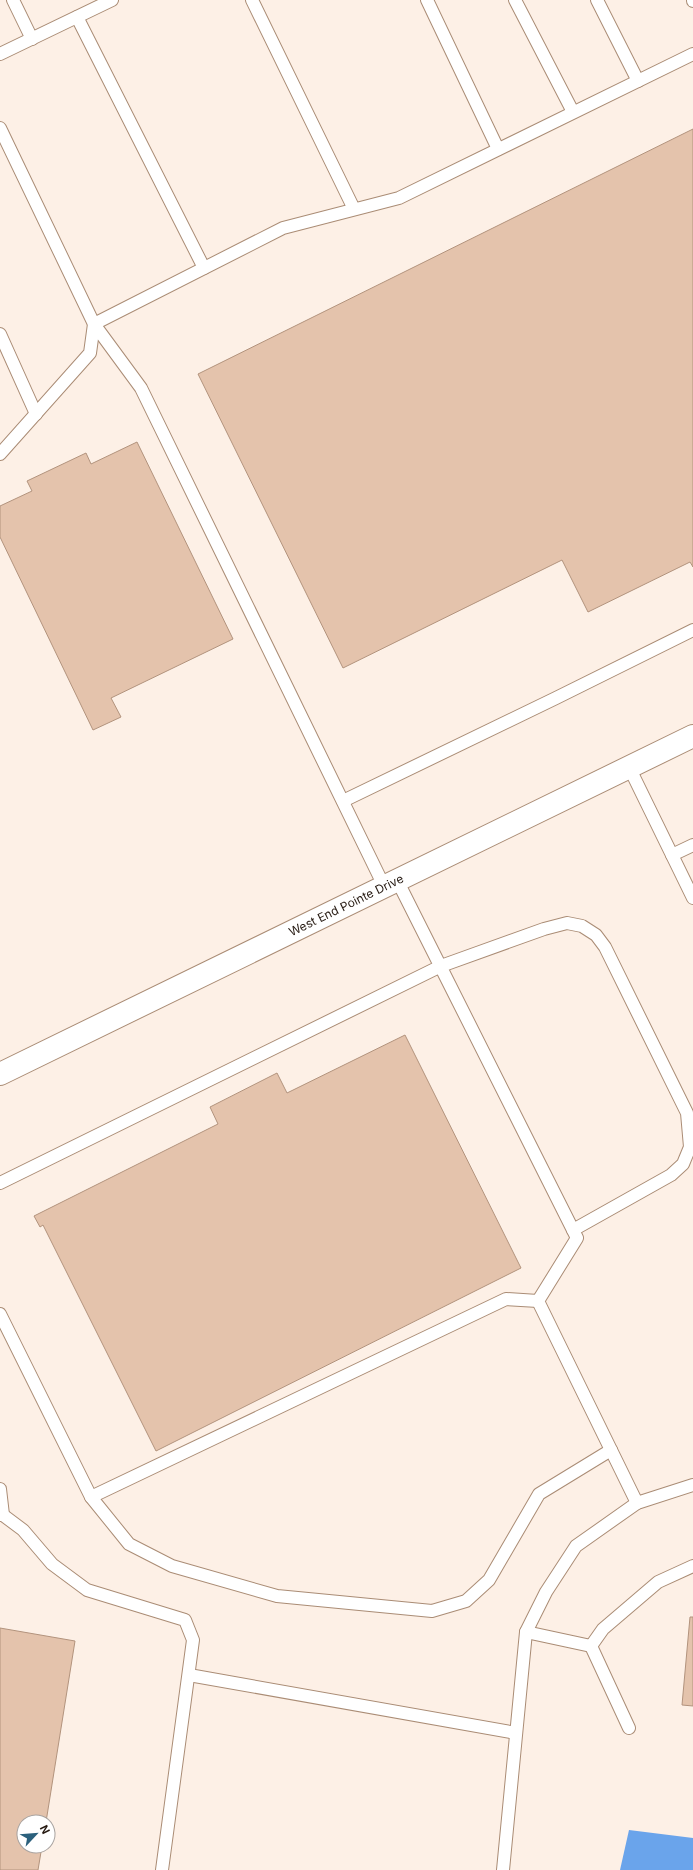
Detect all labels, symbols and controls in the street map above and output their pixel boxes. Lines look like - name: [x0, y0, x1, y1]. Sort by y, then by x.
- street label: West End Pointe Drive: [286, 871, 406, 939]
- north arrow: [16, 1814, 56, 1854]
- text: N: [37, 1823, 53, 1836]

